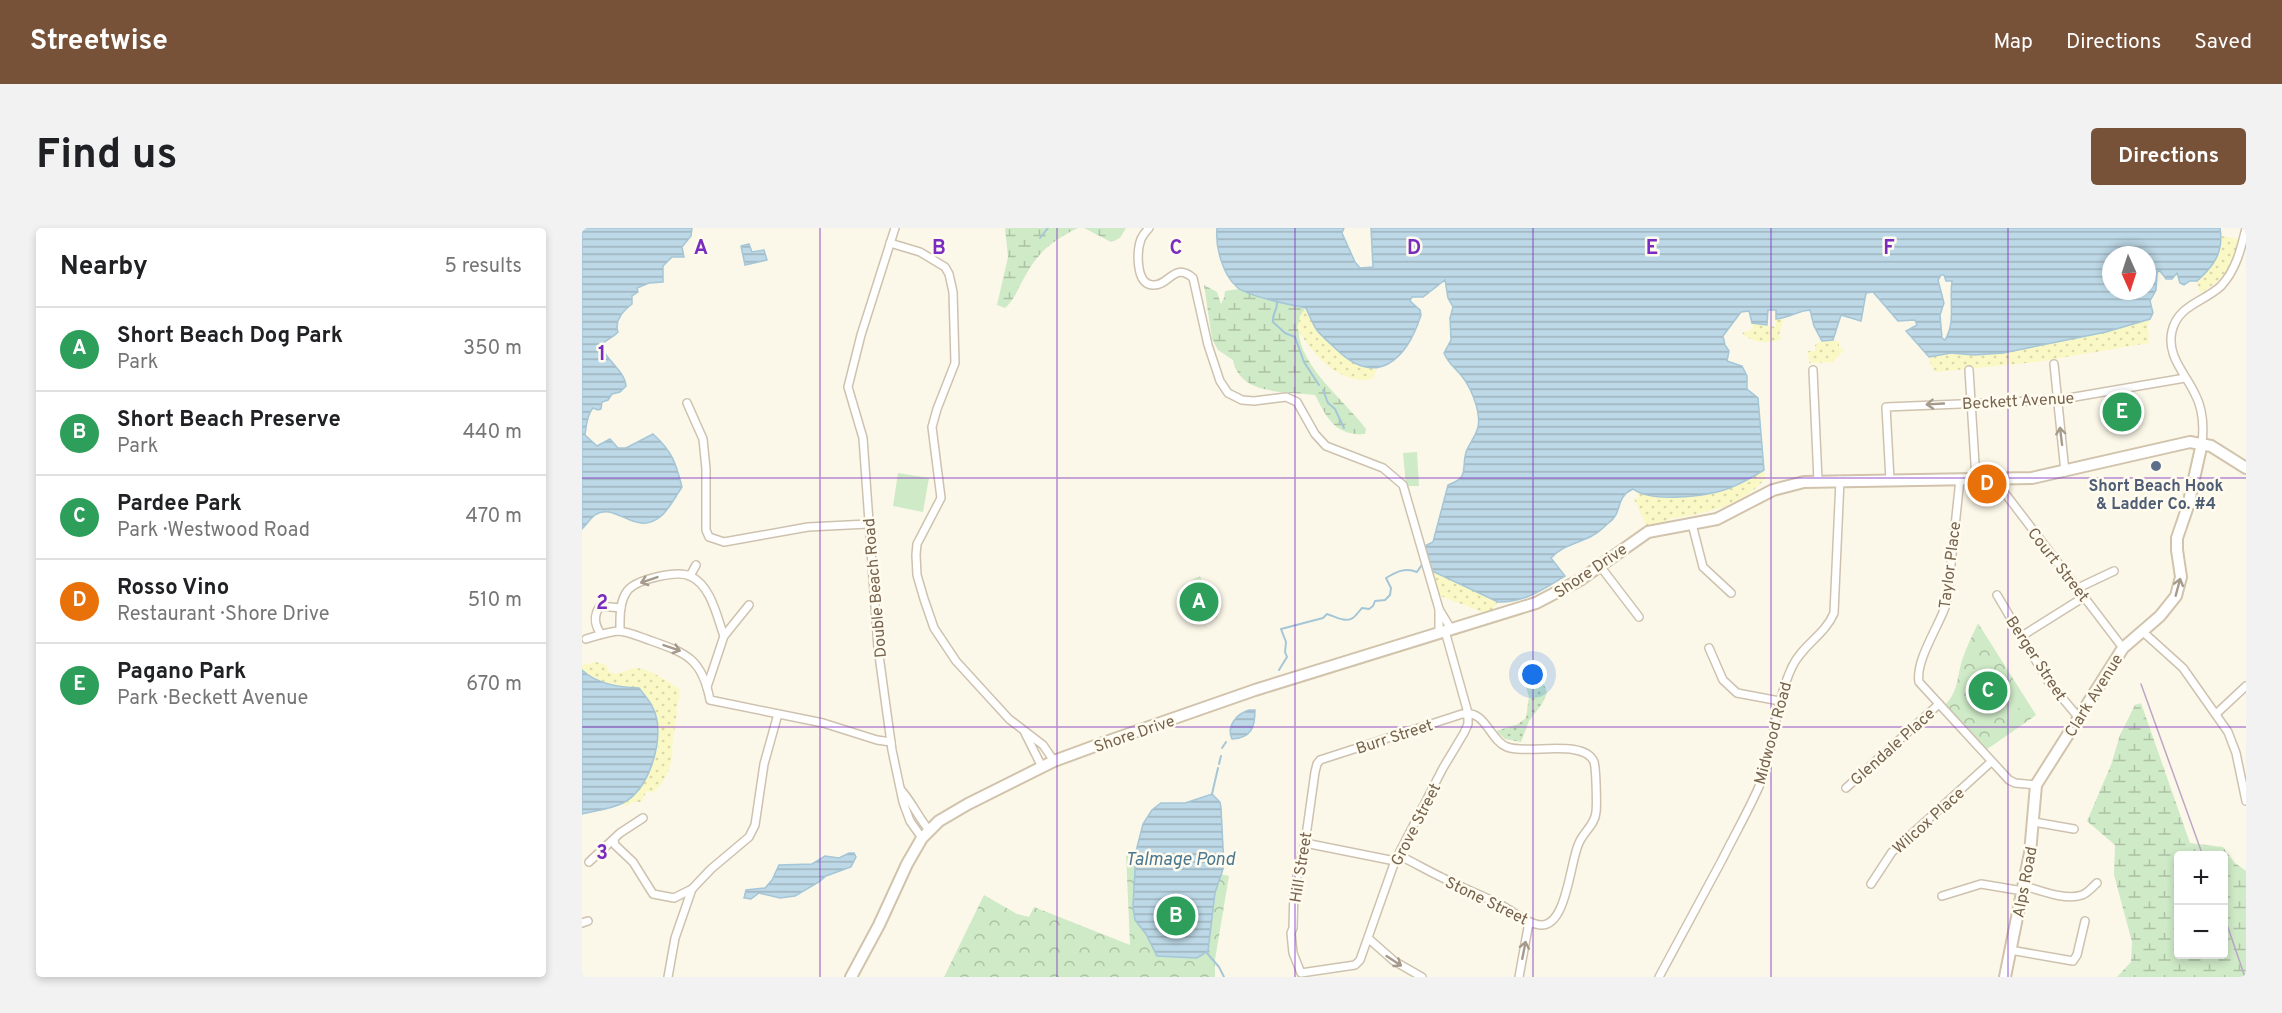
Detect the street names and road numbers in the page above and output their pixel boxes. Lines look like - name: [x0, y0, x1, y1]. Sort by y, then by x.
- street label: Beckett Avenue: [1961, 389, 2075, 415]
- street label: Double Beach Road: [860, 517, 892, 658]
- street label: Taylor Place: [1936, 520, 1966, 610]
- street label: Court Street: [2022, 524, 2093, 606]
- street label: Shore Drive: [1551, 540, 1631, 603]
- street label: Berger Street: [2001, 613, 2070, 705]
- street label: Clark Avenue: [2061, 651, 2128, 741]
- street label: Midwood Road: [1751, 680, 1797, 787]
- street label: Glendale Place: [1847, 704, 1940, 791]
- street label: Shore Drive: [1092, 712, 1178, 758]
- street label: Burr Street: [1354, 716, 1436, 760]
- street label: Grove Street: [1387, 780, 1446, 870]
- street label: Wilcox Place: [1889, 784, 1970, 859]
- street label: Hill Street: [1287, 830, 1317, 904]
- street label: Alps Road: [2009, 845, 2043, 920]
- street label: Stone Street: [1441, 873, 1531, 930]

